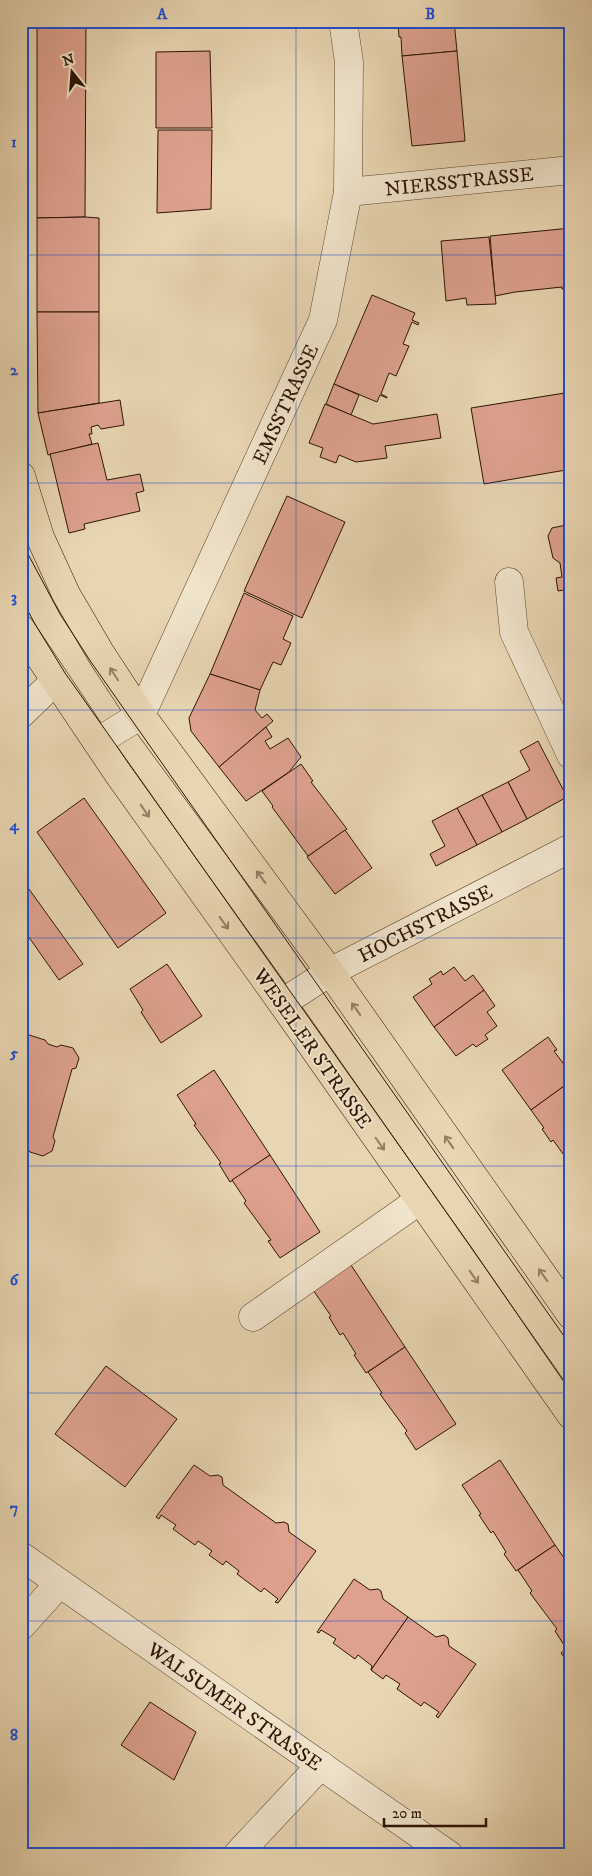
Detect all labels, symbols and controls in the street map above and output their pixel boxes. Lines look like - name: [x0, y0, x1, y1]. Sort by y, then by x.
- text: A: [156, 4, 168, 24]
- text: B: [425, 4, 435, 24]
- north arrow: [48, 48, 98, 98]
- text: N: [60, 50, 77, 71]
- text: 1: [11, 132, 17, 152]
- street label: NIERSSTRASSE: [384, 162, 535, 203]
- street label: EMSSTRASSE: [248, 341, 325, 469]
- text: 2: [10, 360, 19, 380]
- text: 3: [11, 587, 17, 607]
- one-way arrow: [109, 667, 120, 681]
- one-way arrow: [140, 804, 150, 818]
- text: 4: [8, 815, 19, 835]
- one-way arrow: [255, 871, 266, 884]
- street label: HOCHSTRASSE: [354, 880, 497, 969]
- one-way arrow: [219, 916, 230, 929]
- street label: WESELER STRASSE: [246, 963, 377, 1134]
- one-way arrow: [351, 1002, 361, 1016]
- text: 5: [9, 1043, 18, 1063]
- one-way arrow: [444, 1135, 454, 1149]
- one-way arrow: [375, 1136, 385, 1150]
- one-way arrow: [538, 1268, 548, 1282]
- one-way arrow: [469, 1269, 479, 1283]
- text: 6: [10, 1270, 20, 1290]
- text: 7: [10, 1498, 18, 1518]
- street label: WALSUMER STRASSE: [141, 1637, 326, 1777]
- text: 8: [10, 1725, 18, 1745]
- scale bar: [384, 1796, 487, 1828]
- text: 20 m: [392, 1804, 422, 1823]

